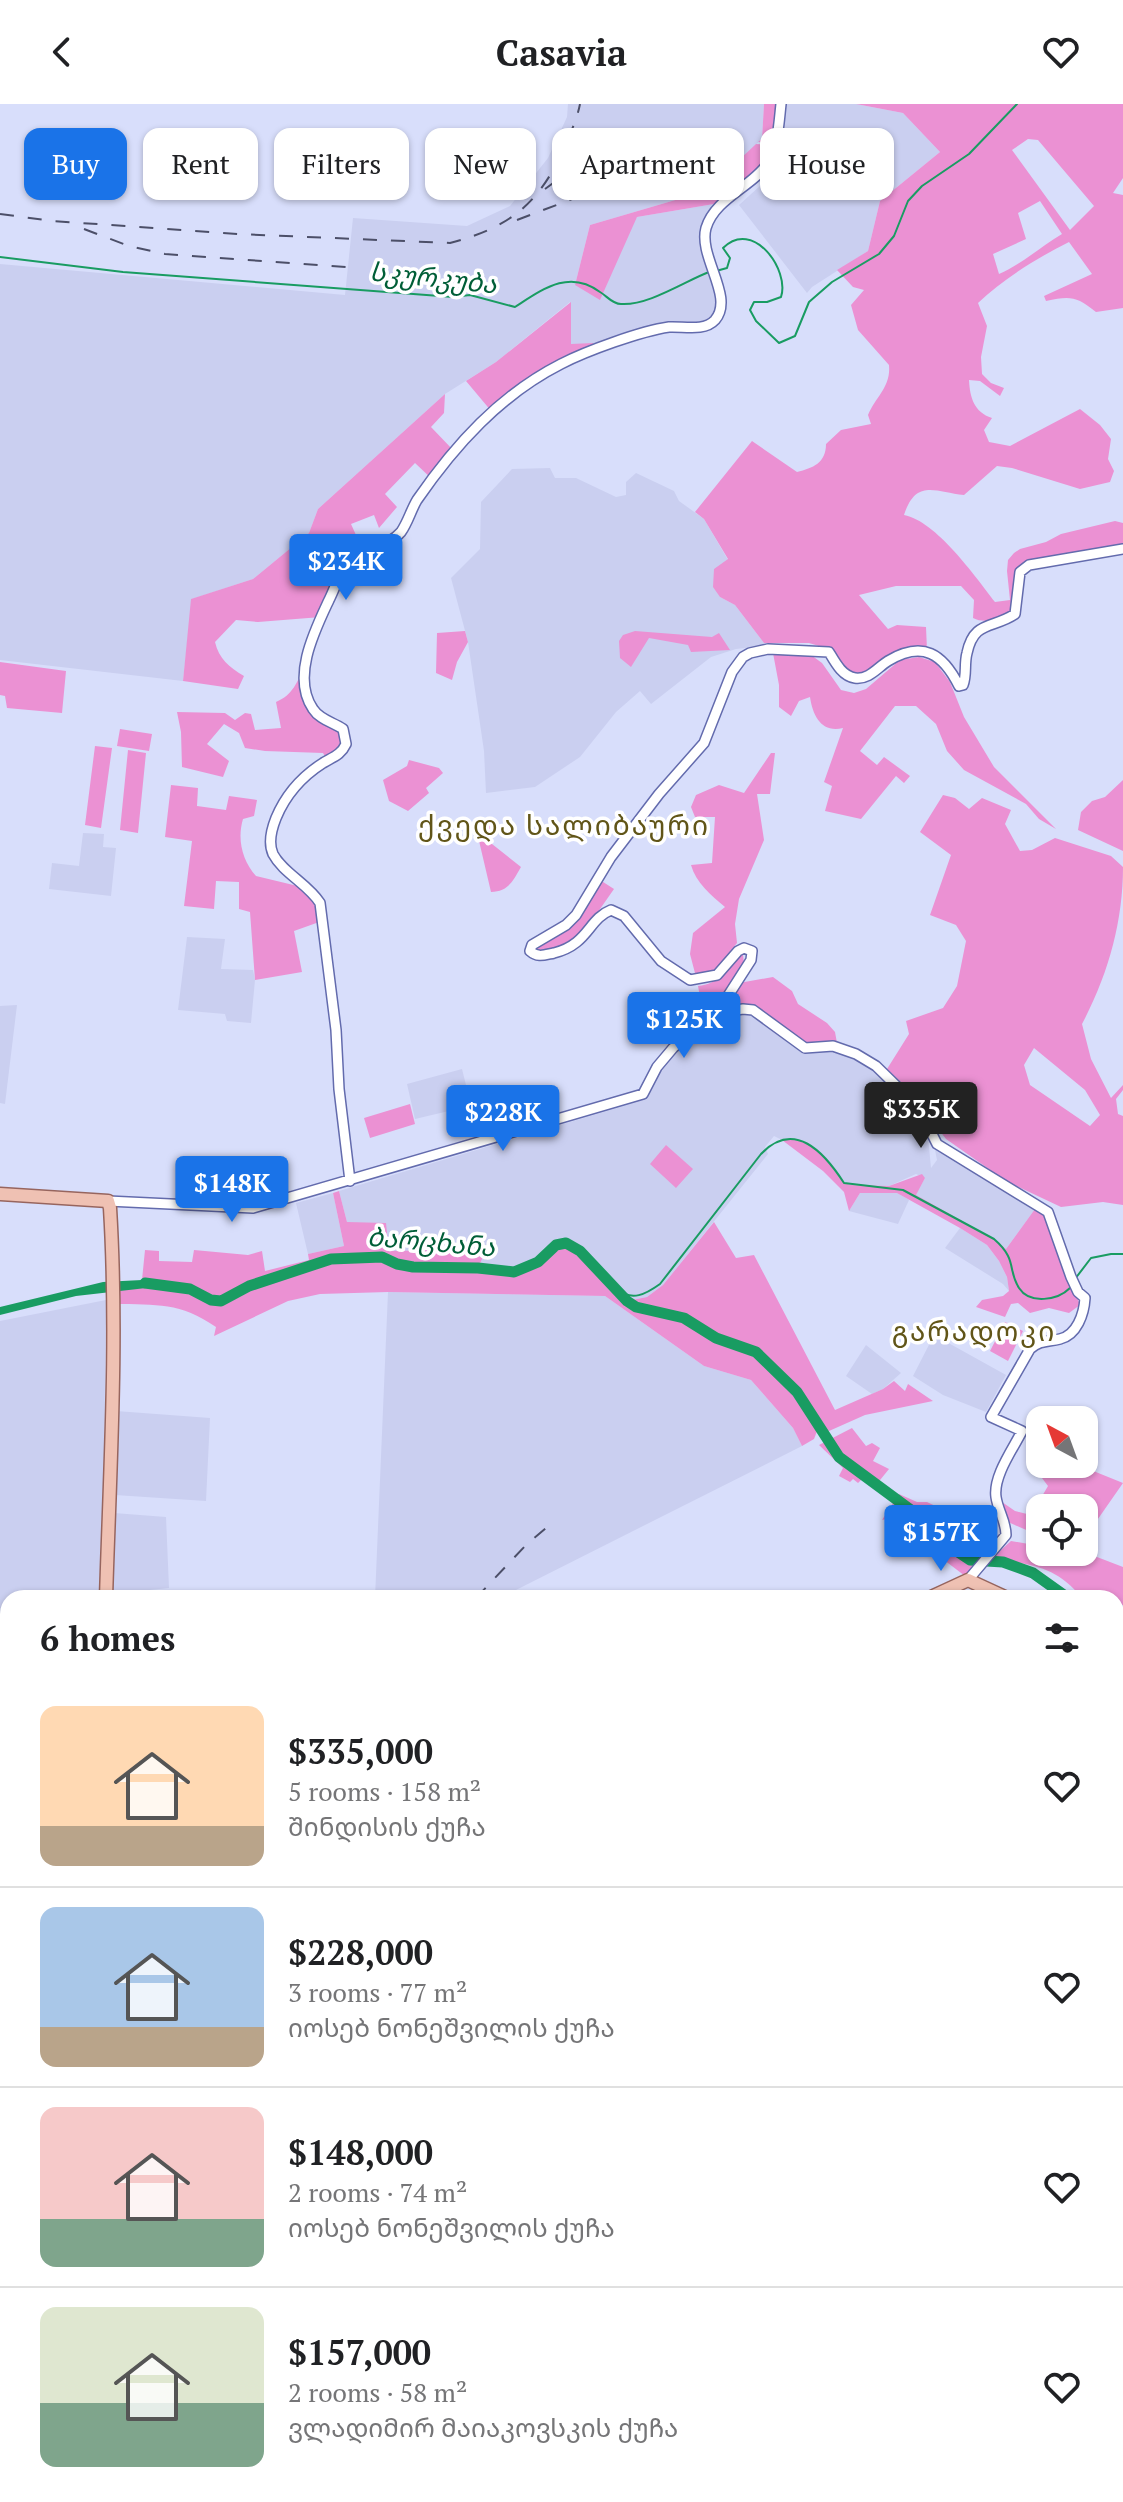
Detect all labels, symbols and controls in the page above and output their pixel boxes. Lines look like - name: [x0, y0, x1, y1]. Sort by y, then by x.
- text: Casavia: [496, 29, 627, 76]
- icon: back: [40, 30, 84, 74]
- icon: heart: [1039, 30, 1083, 74]
- chip: Buy: [24, 128, 127, 200]
- chip: Rent: [143, 128, 258, 200]
- chip: Filters: [274, 128, 409, 200]
- chip: New: [425, 128, 536, 200]
- chip: Apartment: [552, 128, 744, 200]
- chip: House: [760, 128, 894, 200]
- water label: სკურკუბა: [368, 253, 499, 301]
- pin: $234K: [290, 534, 402, 602]
- text: $234K: [307, 543, 385, 577]
- district label: ქვედა სალიბაური: [418, 806, 710, 843]
- pin: $125K: [628, 992, 740, 1060]
- text: $125K: [645, 1001, 723, 1035]
- pin: $335K: [865, 1082, 977, 1150]
- pin: $228K: [447, 1085, 559, 1153]
- text: $335K: [882, 1091, 960, 1125]
- text: $228K: [464, 1094, 542, 1128]
- pin: $148K: [176, 1156, 288, 1224]
- text: $148K: [193, 1165, 271, 1199]
- water label: ბარცხანა: [366, 1218, 497, 1264]
- district label: გარადოკი: [892, 1312, 1056, 1349]
- north arrow: [1026, 1406, 1098, 1478]
- map controls: [1026, 1406, 1098, 1566]
- button: locate: [1026, 1494, 1098, 1566]
- pin: $157K: [885, 1505, 997, 1573]
- text: $157K: [902, 1514, 980, 1548]
- text: 6 homes: [40, 1616, 175, 1661]
- icon: filters: [1040, 1616, 1084, 1660]
- text: $335,000: [288, 1729, 433, 1774]
- icon: home: [104, 1738, 200, 1834]
- icon: heart: [1040, 1764, 1084, 1808]
- text: 5 rooms · 158 m²: [288, 1774, 481, 1808]
- text: შინდისის ქუჩა: [288, 1809, 486, 1843]
- text: $228,000: [288, 1930, 433, 1975]
- icon: home: [104, 1939, 200, 2035]
- icon: heart: [1040, 1965, 1084, 2009]
- text: 3 rooms · 77 m²: [288, 1975, 467, 2009]
- text: იოსებ ნონეშვილის ქუჩა: [288, 2010, 615, 2044]
- text: $148,000: [288, 2130, 433, 2175]
- icon: home: [104, 2139, 200, 2235]
- icon: heart: [1040, 2165, 1084, 2209]
- text: 2 rooms · 74 m²: [288, 2175, 467, 2209]
- text: იოსებ ნონეშვილის ქუჩა: [288, 2210, 615, 2244]
- text: $157,000: [288, 2330, 431, 2375]
- icon: home: [104, 2339, 200, 2435]
- icon: heart: [1040, 2365, 1084, 2409]
- text: 2 rooms · 58 m²: [288, 2375, 467, 2409]
- text: ვლადიმირ მაიაკოვსკის ქუჩა: [288, 2410, 678, 2444]

